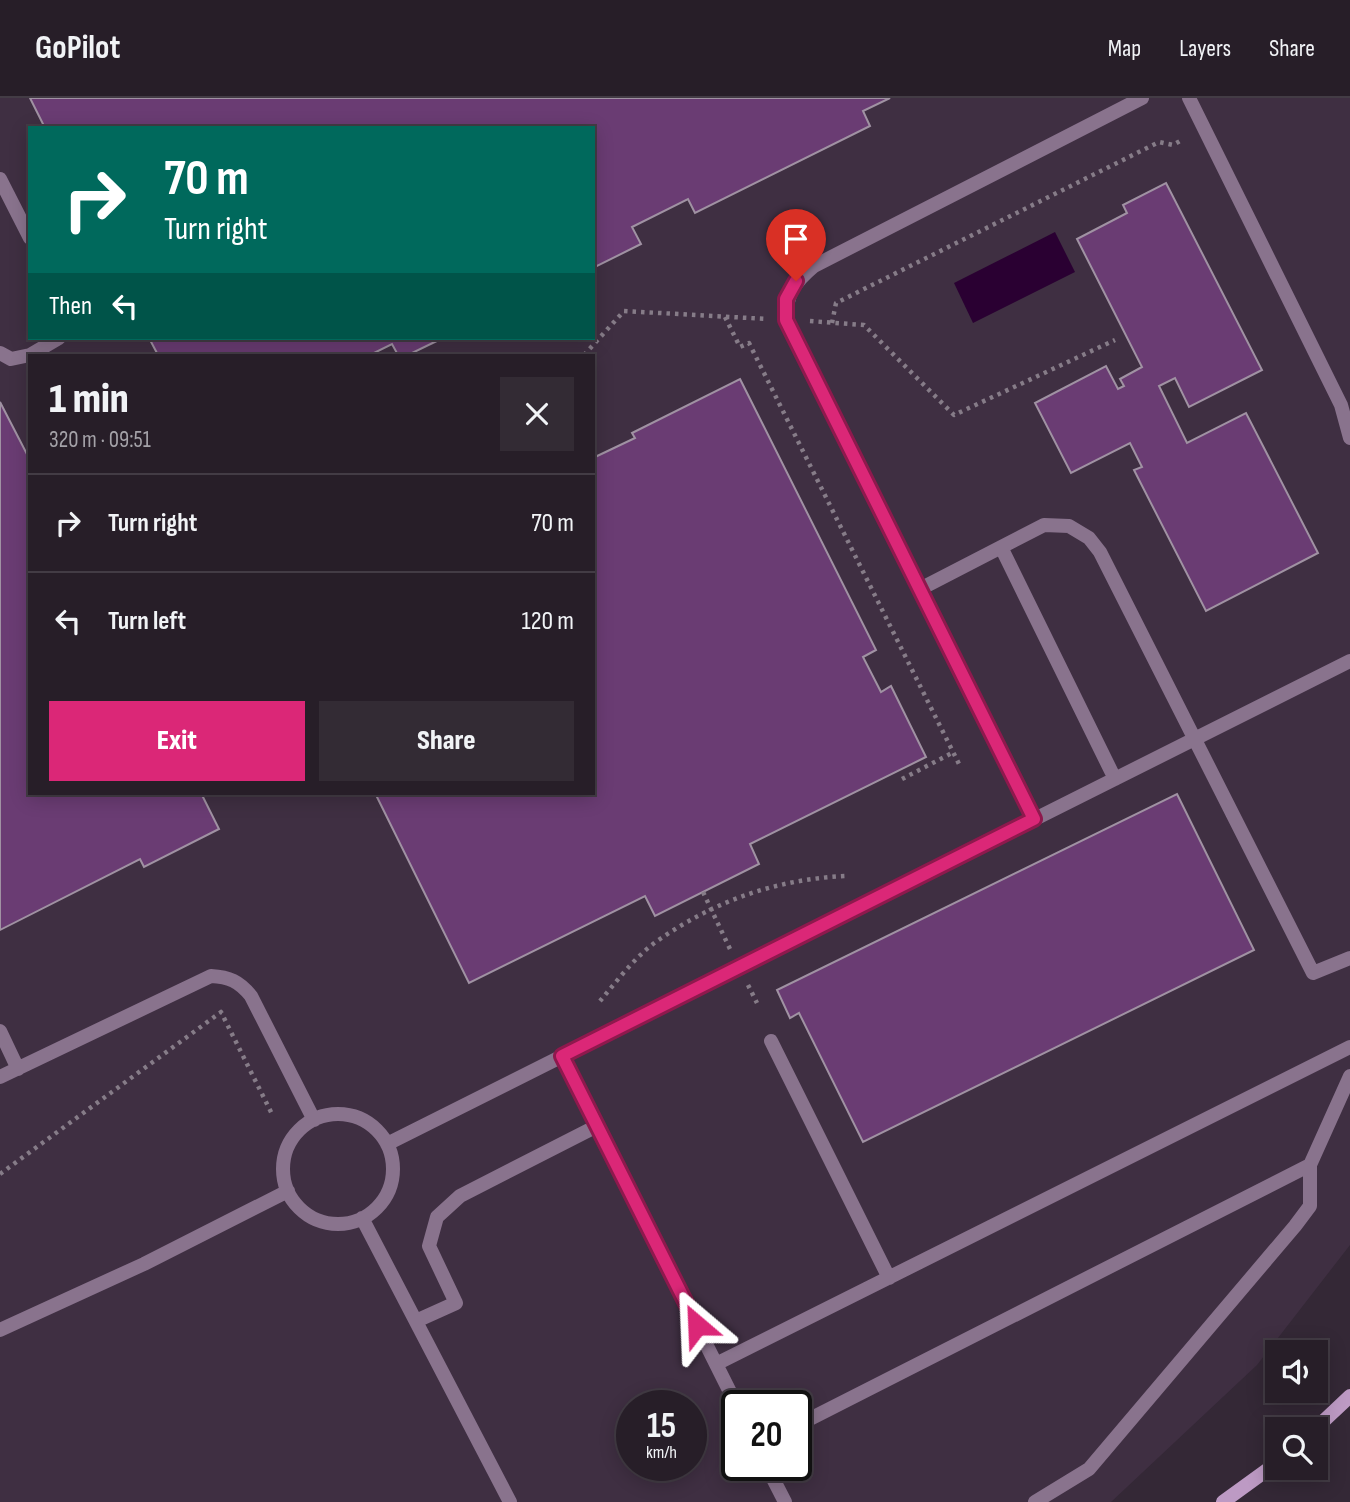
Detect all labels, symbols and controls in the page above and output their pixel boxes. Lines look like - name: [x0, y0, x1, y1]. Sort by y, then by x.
- text: GoPilot: [35, 28, 120, 68]
- text: Map: [1108, 34, 1141, 63]
- text: Layers: [1179, 34, 1231, 63]
- text: Share: [1269, 34, 1315, 63]
- text: 70 m: [164, 150, 249, 209]
- icon: right: [49, 154, 140, 245]
- pin: [766, 209, 826, 281]
- text: Turn right: [164, 210, 268, 249]
- icon: arrive: [777, 220, 815, 258]
- icon: left: [106, 287, 144, 325]
- text: Then: [49, 291, 92, 322]
- text: 1 min: [49, 374, 129, 425]
- button: close: [500, 377, 574, 451]
- text: 320 m · 09:51: [49, 426, 151, 454]
- icon: right: [49, 504, 87, 542]
- text: Turn right: [108, 508, 197, 539]
- text: 70 m: [531, 508, 574, 539]
- icon: left: [49, 602, 87, 640]
- text: Turn left: [108, 606, 186, 637]
- text: 120 m: [521, 606, 574, 637]
- button: Exit: [49, 701, 305, 781]
- button: Share: [319, 701, 574, 781]
- position arrow: [660, 1288, 734, 1362]
- map controls: [1265, 1340, 1328, 1480]
- button: sound: [1265, 1340, 1328, 1403]
- speed limit sign: 20: [721, 1390, 812, 1481]
- text: 15: [647, 1405, 676, 1448]
- button: search: [1265, 1417, 1328, 1480]
- text: km/h: [646, 1442, 677, 1463]

